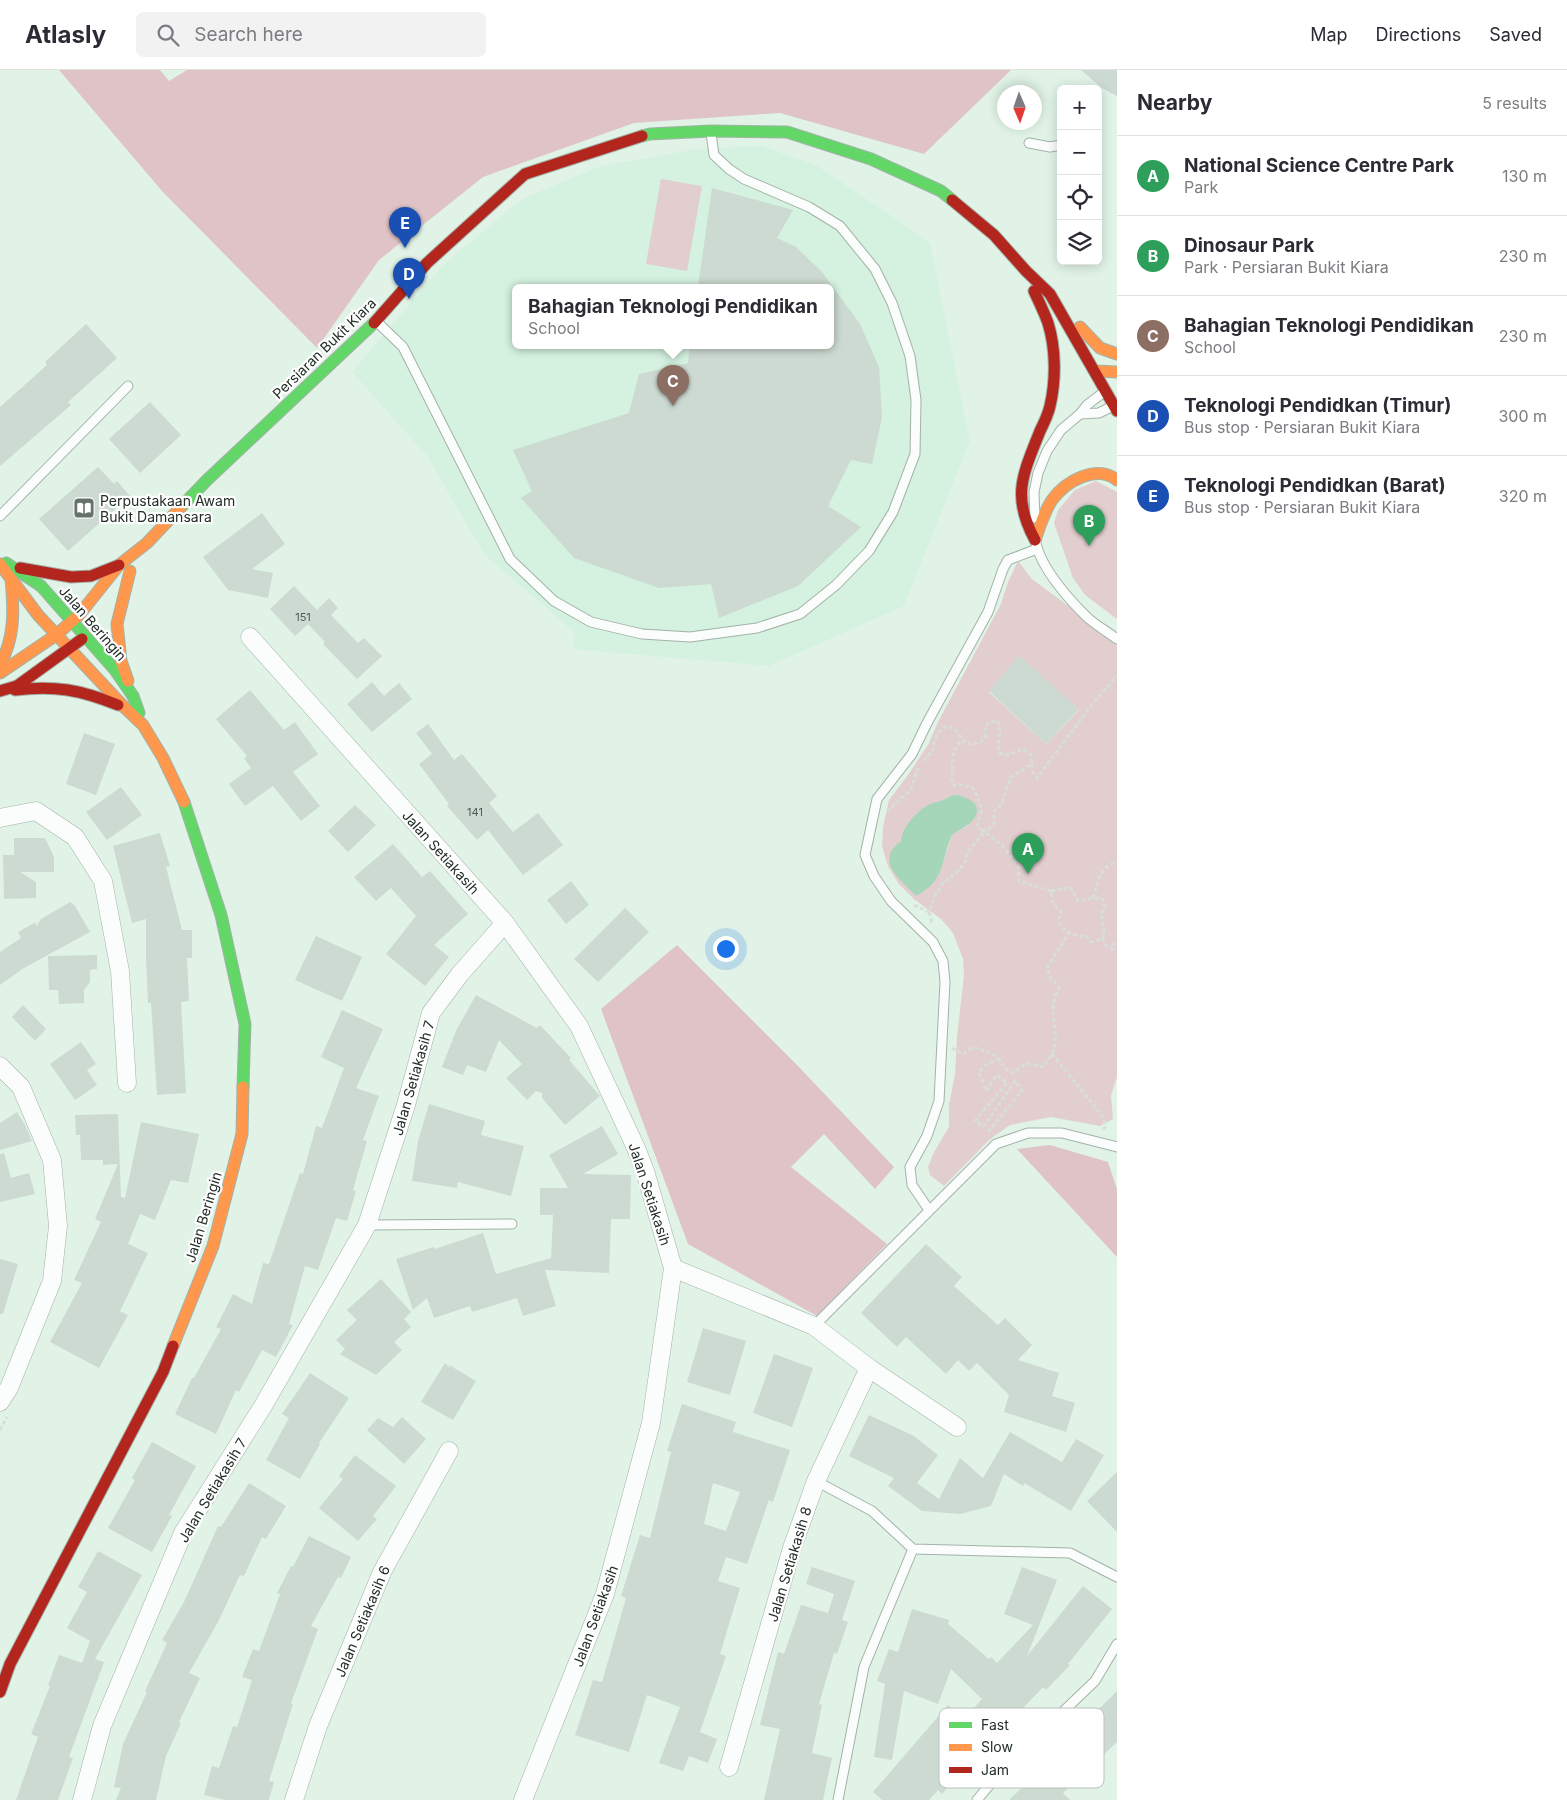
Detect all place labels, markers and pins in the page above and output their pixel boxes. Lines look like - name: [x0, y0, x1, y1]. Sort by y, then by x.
- pin: E: [389, 207, 421, 248]
- pin: D: [393, 258, 425, 299]
- pin: C: [657, 365, 689, 406]
- place label: Perpustakaan Awam Bukit Damansara: [100, 492, 235, 525]
- library icon: Perpustakaan Awam Bukit Damansara: [72, 496, 96, 520]
- pin: B: [1073, 505, 1105, 546]
- pin: A: [1012, 833, 1044, 874]

